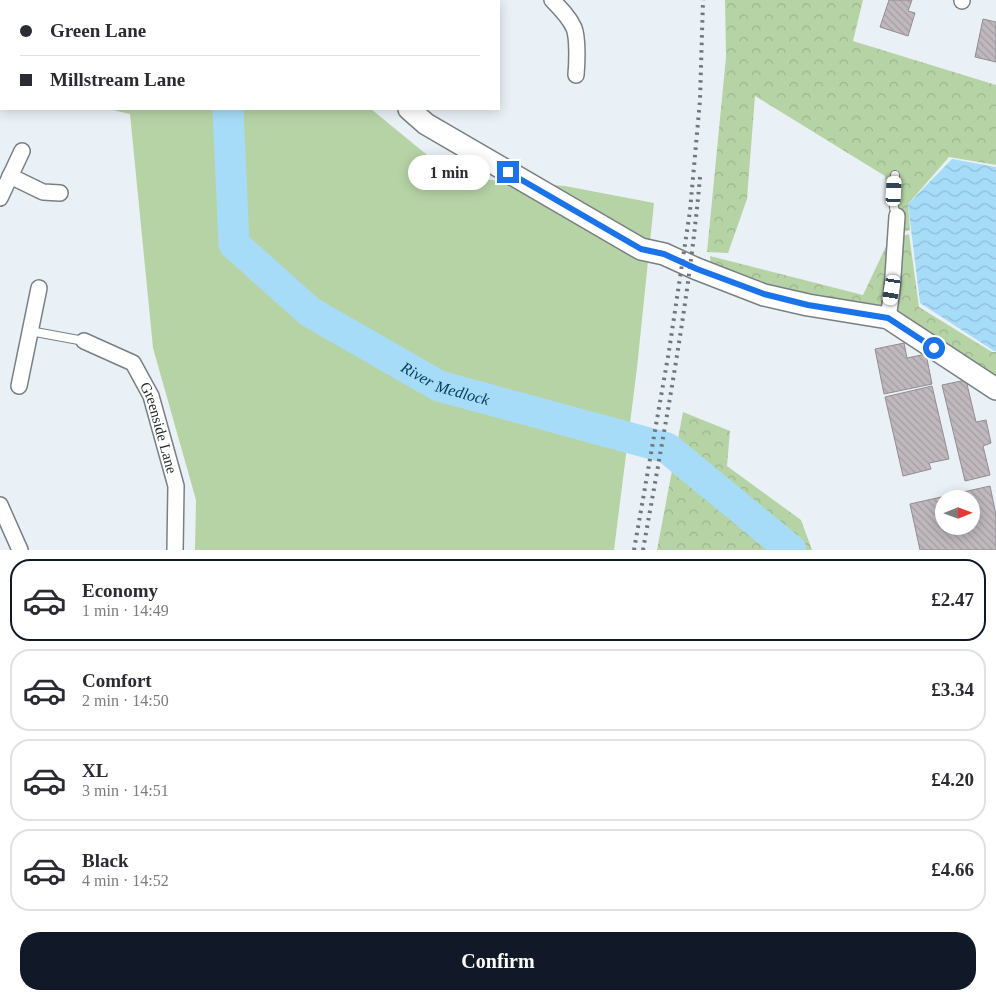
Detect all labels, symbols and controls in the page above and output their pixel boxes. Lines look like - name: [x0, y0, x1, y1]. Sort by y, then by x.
- text: Green Lane: [50, 20, 146, 41]
- text: Millstream Lane: [50, 69, 185, 90]
- callout: 1 min: [408, 154, 490, 190]
- route end: [497, 161, 519, 183]
- text: 1 min: [430, 164, 468, 181]
- car: [885, 176, 902, 206]
- car: [882, 274, 901, 306]
- route start: [923, 337, 945, 359]
- water label: River Medlock: [397, 358, 492, 409]
- street label: Greenside Lane: [137, 379, 180, 476]
- north arrow: [935, 490, 980, 535]
- map controls: [935, 490, 980, 535]
- icon: car: [22, 578, 67, 623]
- text: Economy: [82, 580, 158, 601]
- text: £2.47: [931, 589, 974, 610]
- text: 1 min · 14:49: [82, 602, 169, 619]
- icon: car: [22, 668, 67, 713]
- text: Comfort: [82, 670, 152, 691]
- text: £3.34: [931, 679, 974, 700]
- text: 2 min · 14:50: [82, 692, 169, 709]
- icon: car: [22, 758, 67, 803]
- text: XL: [82, 760, 108, 781]
- text: £4.20: [931, 769, 974, 790]
- text: 3 min · 14:51: [82, 782, 169, 799]
- icon: car: [22, 848, 67, 893]
- text: Black: [82, 850, 128, 871]
- text: £4.66: [931, 859, 974, 880]
- text: 4 min · 14:52: [82, 872, 169, 889]
- button: Confirm: [20, 932, 976, 990]

